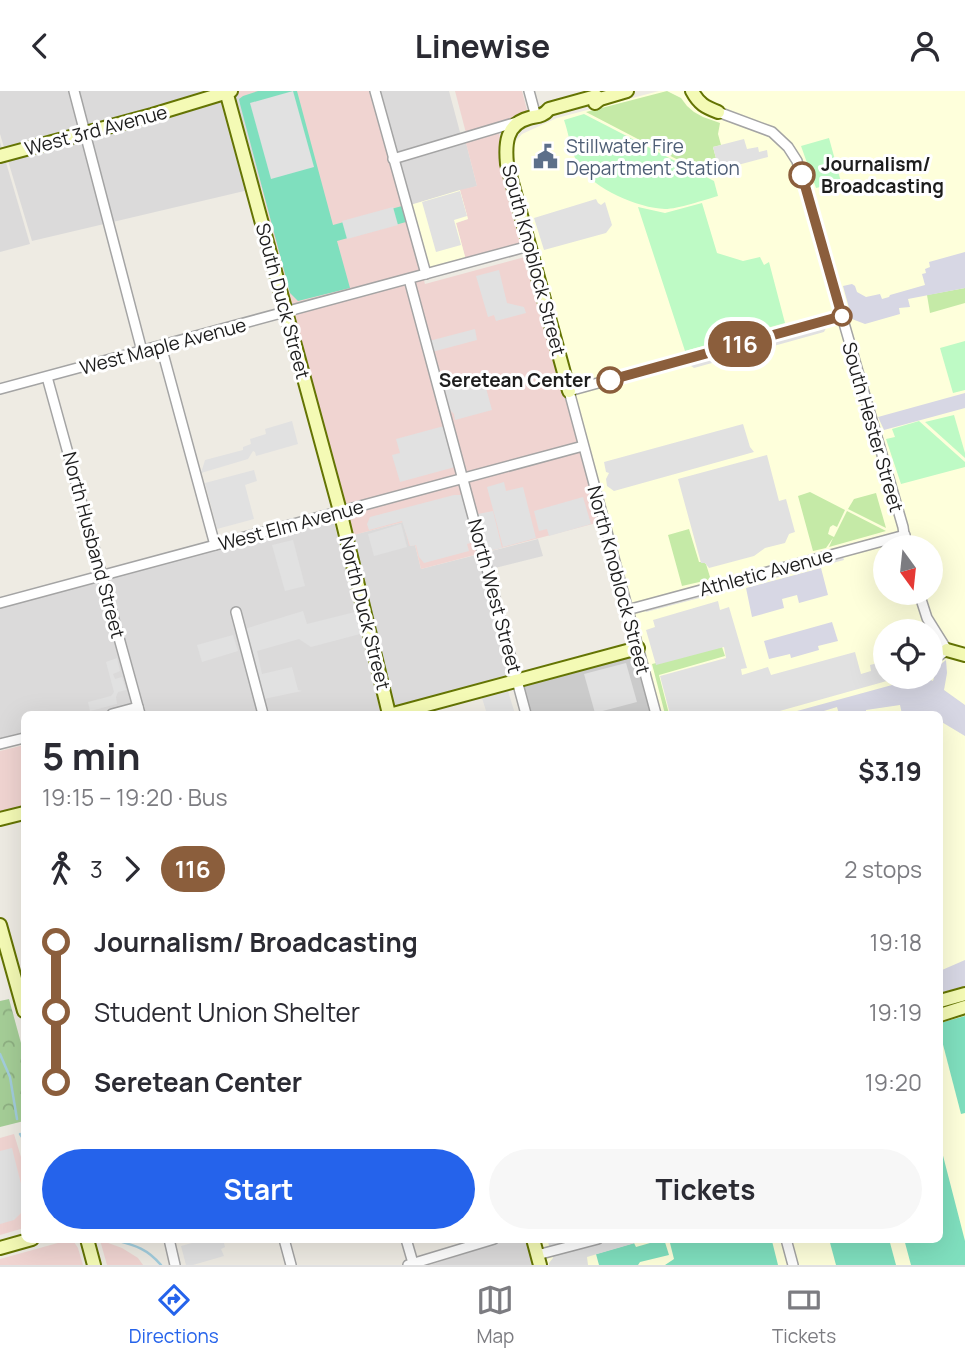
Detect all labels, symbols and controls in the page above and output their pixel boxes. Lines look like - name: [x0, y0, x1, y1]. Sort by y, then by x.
- text: Linewise: [415, 24, 550, 68]
- icon: back: [21, 27, 59, 65]
- icon: person: [906, 27, 944, 65]
- street label: West 3rd Avenue: [22, 98, 170, 162]
- place label: Stillwater Fire Department Station: [566, 133, 740, 181]
- public building icon: Stillwater Fire Department Station: [532, 143, 560, 171]
- place label: Journalism/ Broadcasting: [821, 151, 944, 199]
- street label: South Knoblock Street: [496, 161, 572, 359]
- marker: Journalism/ Broadcasting: [789, 162, 815, 188]
- street label: South Duck Street: [250, 220, 316, 382]
- unlabelled marker: [832, 306, 852, 326]
- street label: West Maple Avenue: [77, 311, 249, 381]
- line badge: 116: [700, 321, 780, 367]
- text: 116: [722, 327, 758, 360]
- street label: South Hester Street: [836, 339, 910, 515]
- place label: Seretean Center: [439, 367, 591, 393]
- marker: Seretean Center: [597, 367, 623, 393]
- street label: North Husband Street: [57, 449, 131, 641]
- street label: North Knoblock Street: [581, 483, 657, 677]
- street label: West Elm Avenue: [216, 493, 366, 557]
- street label: North West Street: [462, 516, 528, 676]
- street label: North Duck Street: [333, 533, 397, 693]
- north arrow: [873, 535, 943, 605]
- map controls: [873, 535, 943, 689]
- street label: Athletic Avenue: [696, 542, 836, 602]
- button: locate: [873, 619, 943, 689]
- text: 5 min: [42, 729, 140, 781]
- text: $3.19: [858, 753, 922, 789]
- text: 19:15 – 19:20 · Bus: [42, 781, 228, 813]
- icon: walk: [42, 850, 80, 888]
- icon: forward: [113, 850, 151, 888]
- text: 116: [175, 852, 211, 885]
- text: 3: [90, 853, 103, 885]
- text: 2 stops: [844, 853, 922, 885]
- text: Journalism/ Broadcasting: [94, 924, 418, 960]
- text: 19:18: [870, 926, 922, 958]
- text: Student Union Shelter: [94, 994, 360, 1030]
- text: 19:19: [869, 996, 922, 1028]
- text: Seretean Center: [94, 1064, 302, 1100]
- text: 19:20: [865, 1066, 922, 1098]
- button: Start: [42, 1149, 475, 1229]
- button: Tickets: [489, 1149, 922, 1229]
- tab: Directions: [129, 1281, 219, 1349]
- tab: Map: [476, 1281, 514, 1349]
- tab: Tickets: [772, 1281, 836, 1349]

